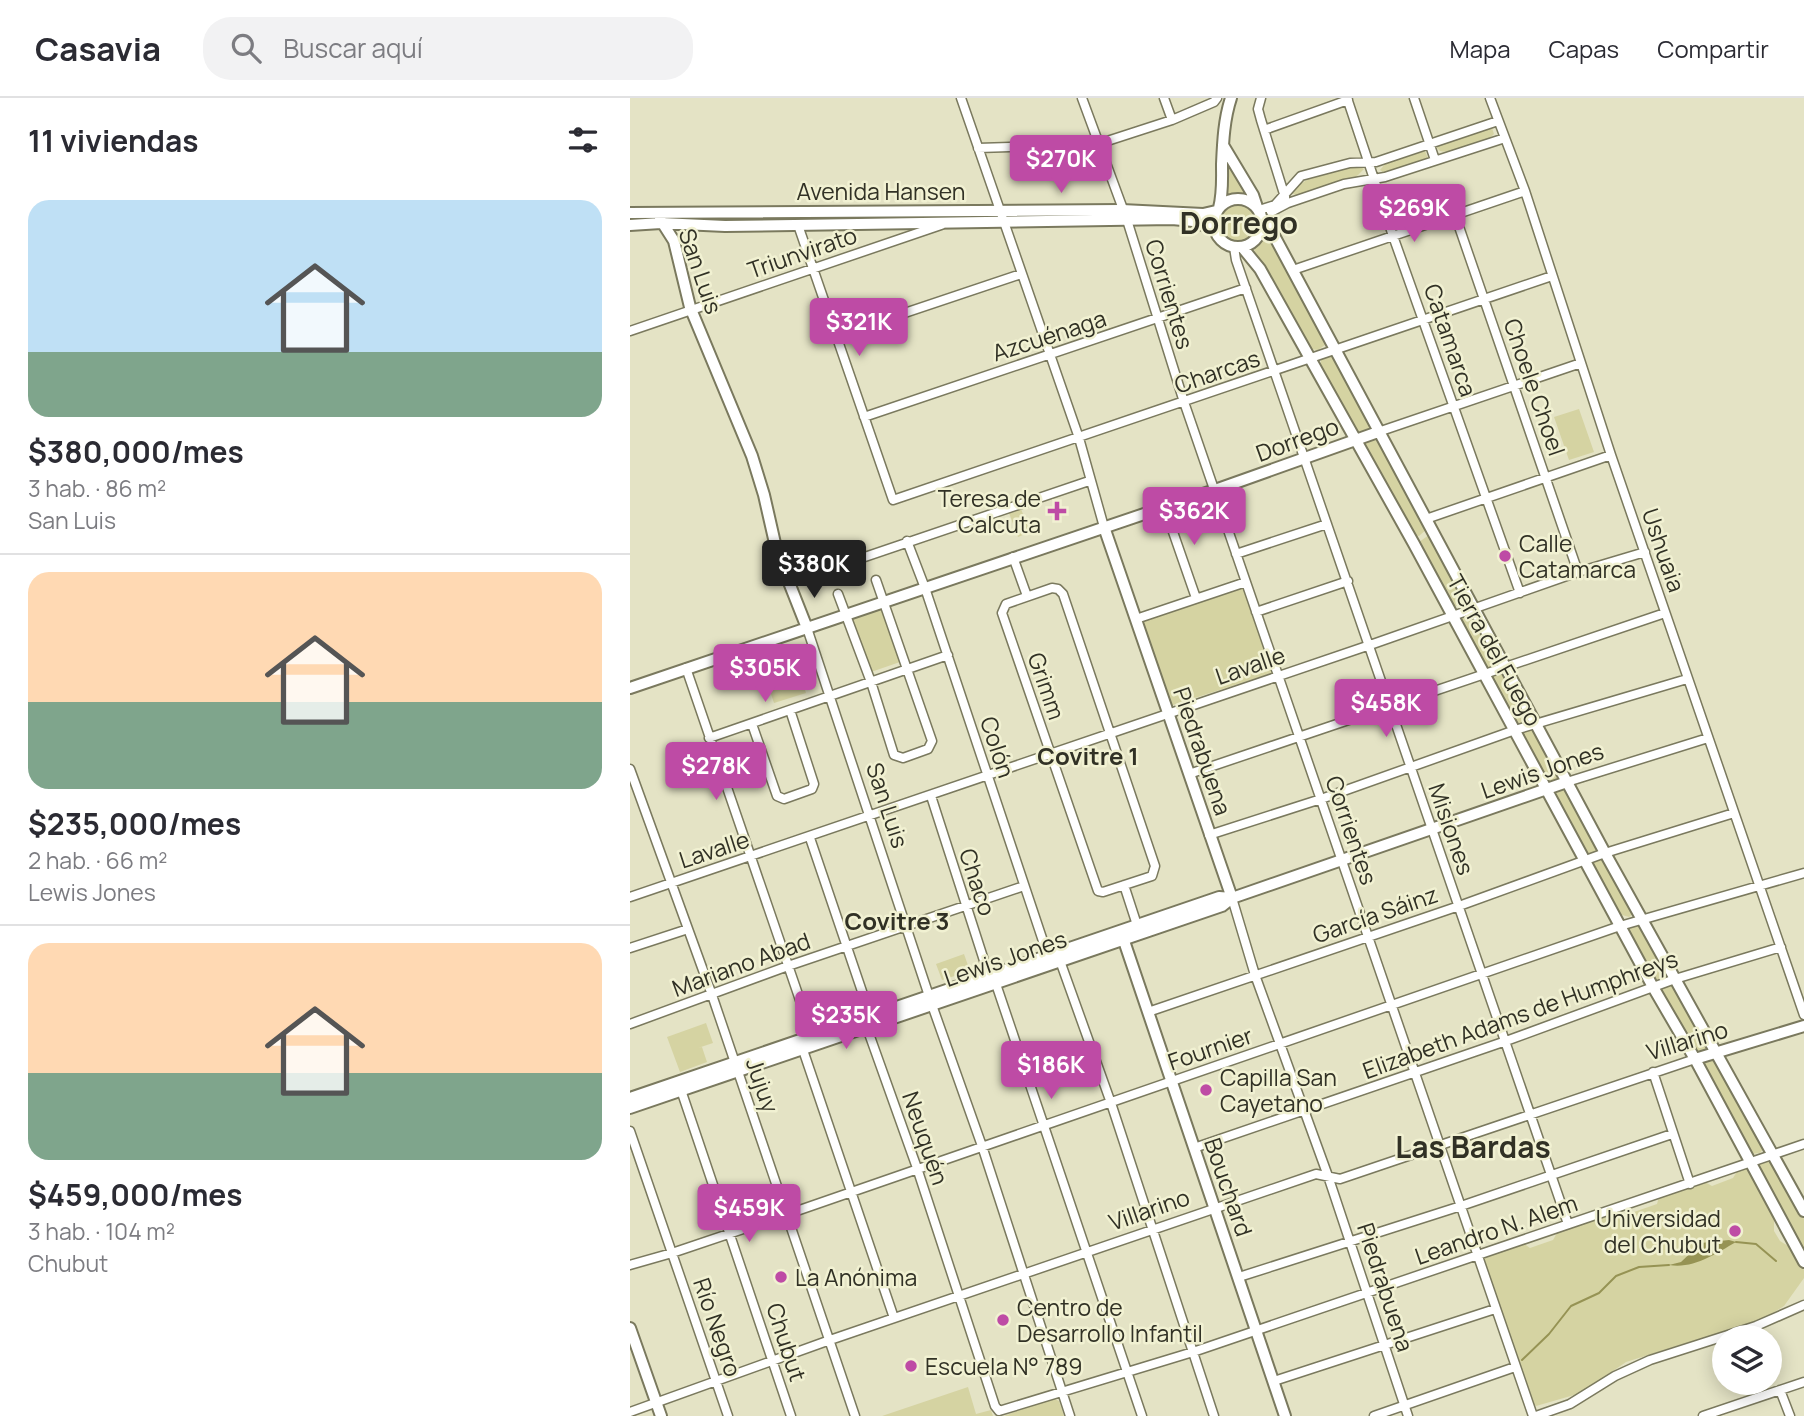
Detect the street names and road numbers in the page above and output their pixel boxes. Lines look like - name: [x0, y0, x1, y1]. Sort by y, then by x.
- street label: Avenida Hansen: [796, 175, 966, 207]
- street label: Triunvirato: [743, 218, 861, 286]
- street label: San Luis: [672, 224, 730, 318]
- street label: Corrientes: [1138, 235, 1202, 353]
- street label: Catamarca: [1417, 279, 1485, 401]
- street label: Azcuénaga: [988, 302, 1110, 368]
- street label: Choele Choel: [1497, 314, 1573, 460]
- street label: Charcas: [1170, 341, 1264, 401]
- street label: Dorrego: [1251, 409, 1343, 469]
- street label: Ushuaia: [1635, 504, 1693, 596]
- street label: Tierra del Fuego: [1440, 568, 1550, 732]
- street label: Lavalle: [1211, 638, 1289, 692]
- street label: Grimm: [1021, 648, 1073, 724]
- street label: Piedrabuena: [1166, 683, 1240, 819]
- street label: Colón: [973, 712, 1023, 782]
- street label: Lewis Jones: [1476, 734, 1608, 806]
- street label: San Luis: [859, 758, 917, 852]
- street label: Corrientes: [1318, 771, 1386, 889]
- street label: Misiones: [1421, 779, 1483, 879]
- street label: Lavalle: [675, 823, 753, 875]
- street label: Chaco: [952, 844, 1004, 920]
- street label: García Sáinz: [1308, 878, 1442, 950]
- street label: Lewis Jones: [939, 922, 1071, 994]
- street label: Mariano Abad: [667, 924, 815, 1004]
- street label: Elizabeth Adams de Humphreys: [1358, 942, 1682, 1086]
- street label: Villarino: [1643, 1013, 1731, 1067]
- street label: Fournier: [1163, 1019, 1257, 1077]
- street label: Jujuy: [739, 1053, 787, 1117]
- street label: Neuquén: [895, 1087, 957, 1189]
- street label: Bouchard: [1197, 1133, 1261, 1241]
- street label: Villarino: [1104, 1180, 1194, 1238]
- street label: Leandro N. Alem: [1410, 1186, 1582, 1272]
- street label: Piedrabuena: [1350, 1218, 1422, 1356]
- street label: Río Negro: [686, 1273, 750, 1381]
- street label: Chubut: [759, 1299, 815, 1385]

